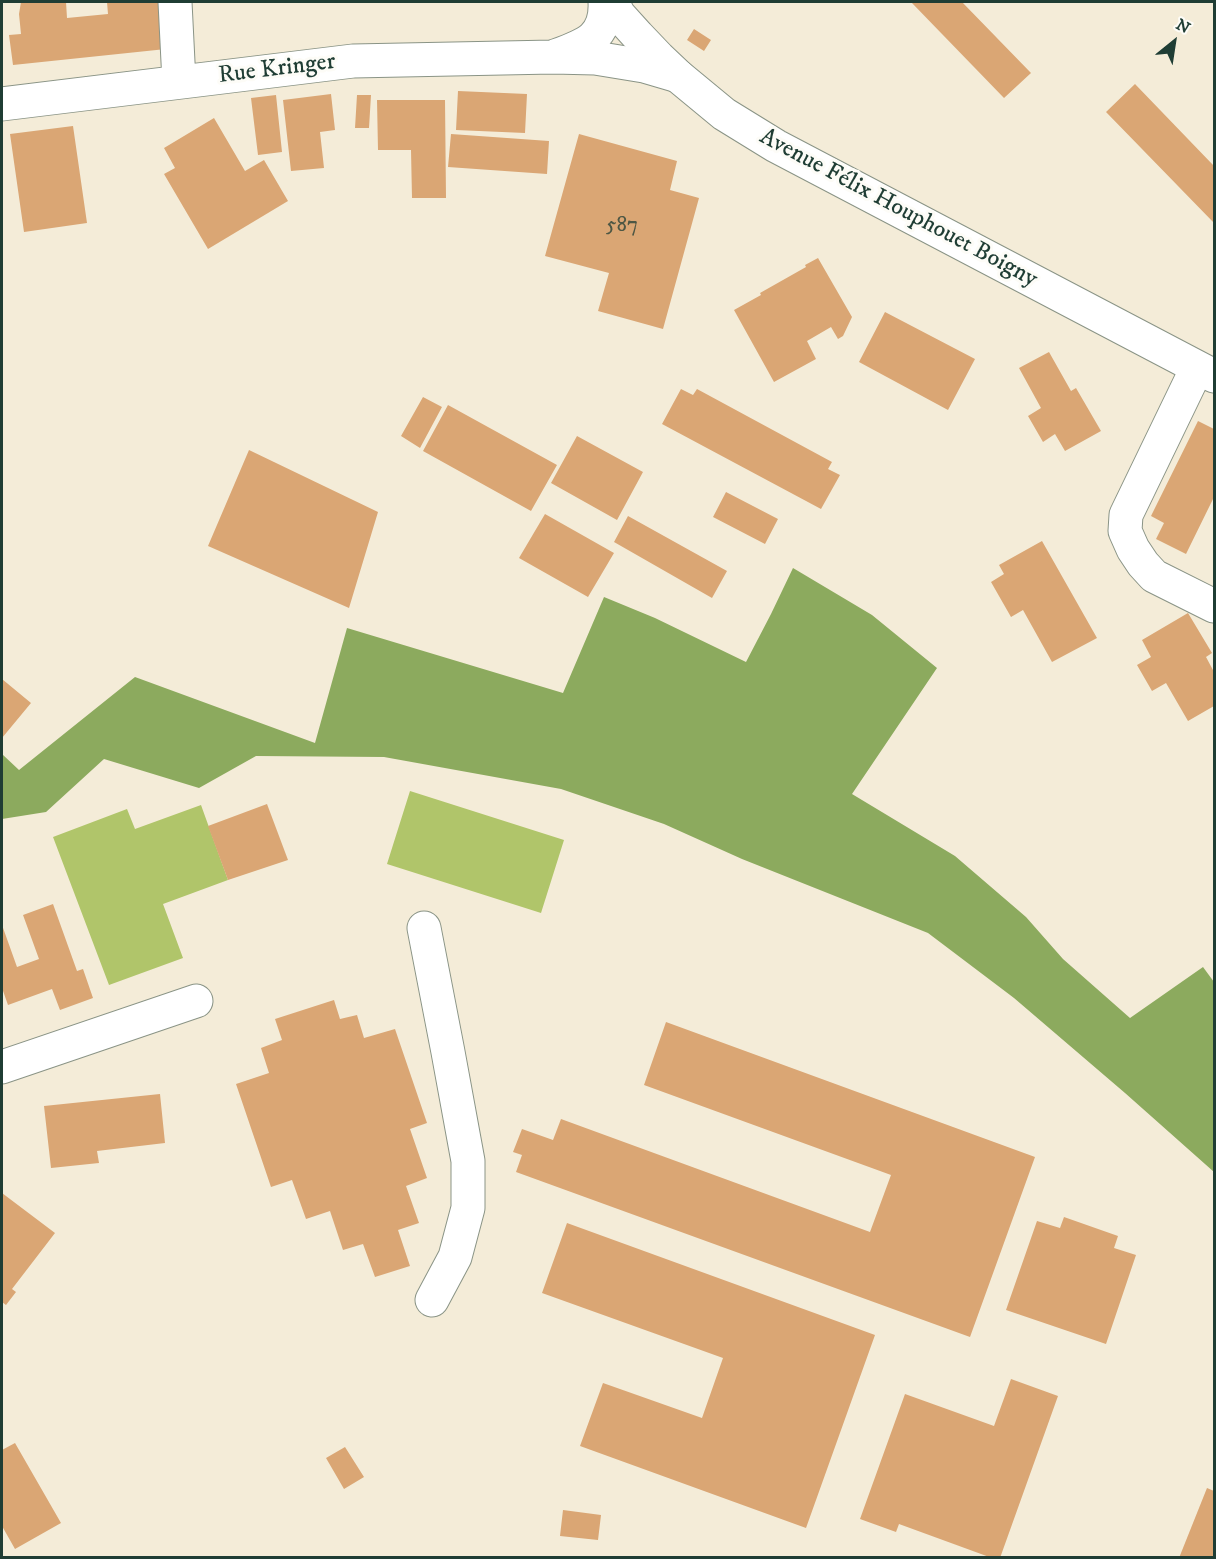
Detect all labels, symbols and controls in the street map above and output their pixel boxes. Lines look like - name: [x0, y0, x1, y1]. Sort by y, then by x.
- north arrow: [1144, 12, 1204, 72]
- text: N: [1172, 14, 1194, 38]
- street label: Rue Kringer: [217, 49, 337, 91]
- street label: Avenue Félix Houphouet Boigny: [754, 123, 1042, 295]
- house number: 587: [606, 214, 638, 240]

